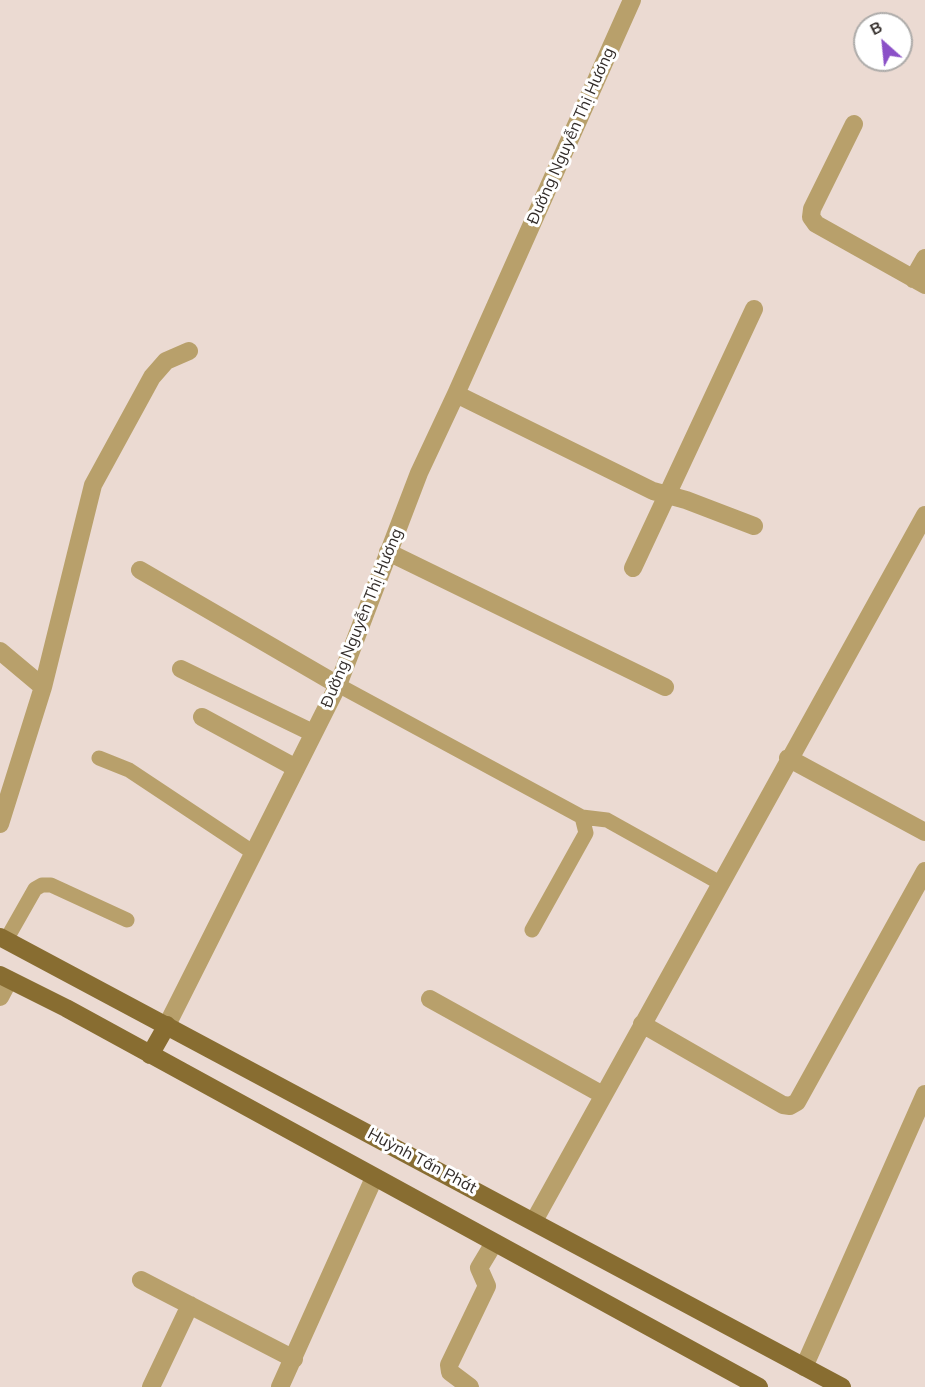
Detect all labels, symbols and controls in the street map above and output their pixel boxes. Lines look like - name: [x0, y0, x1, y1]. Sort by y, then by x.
- north arrow: [853, 12, 913, 72]
- text: B: [866, 16, 885, 39]
- street label: Đường Nguyễn Thị Hương: [523, 45, 619, 227]
- street label: Đường Nguyễn Thị Hương: [317, 526, 407, 710]
- street label: Huỳnh Tấn Phát: [364, 1124, 480, 1198]

